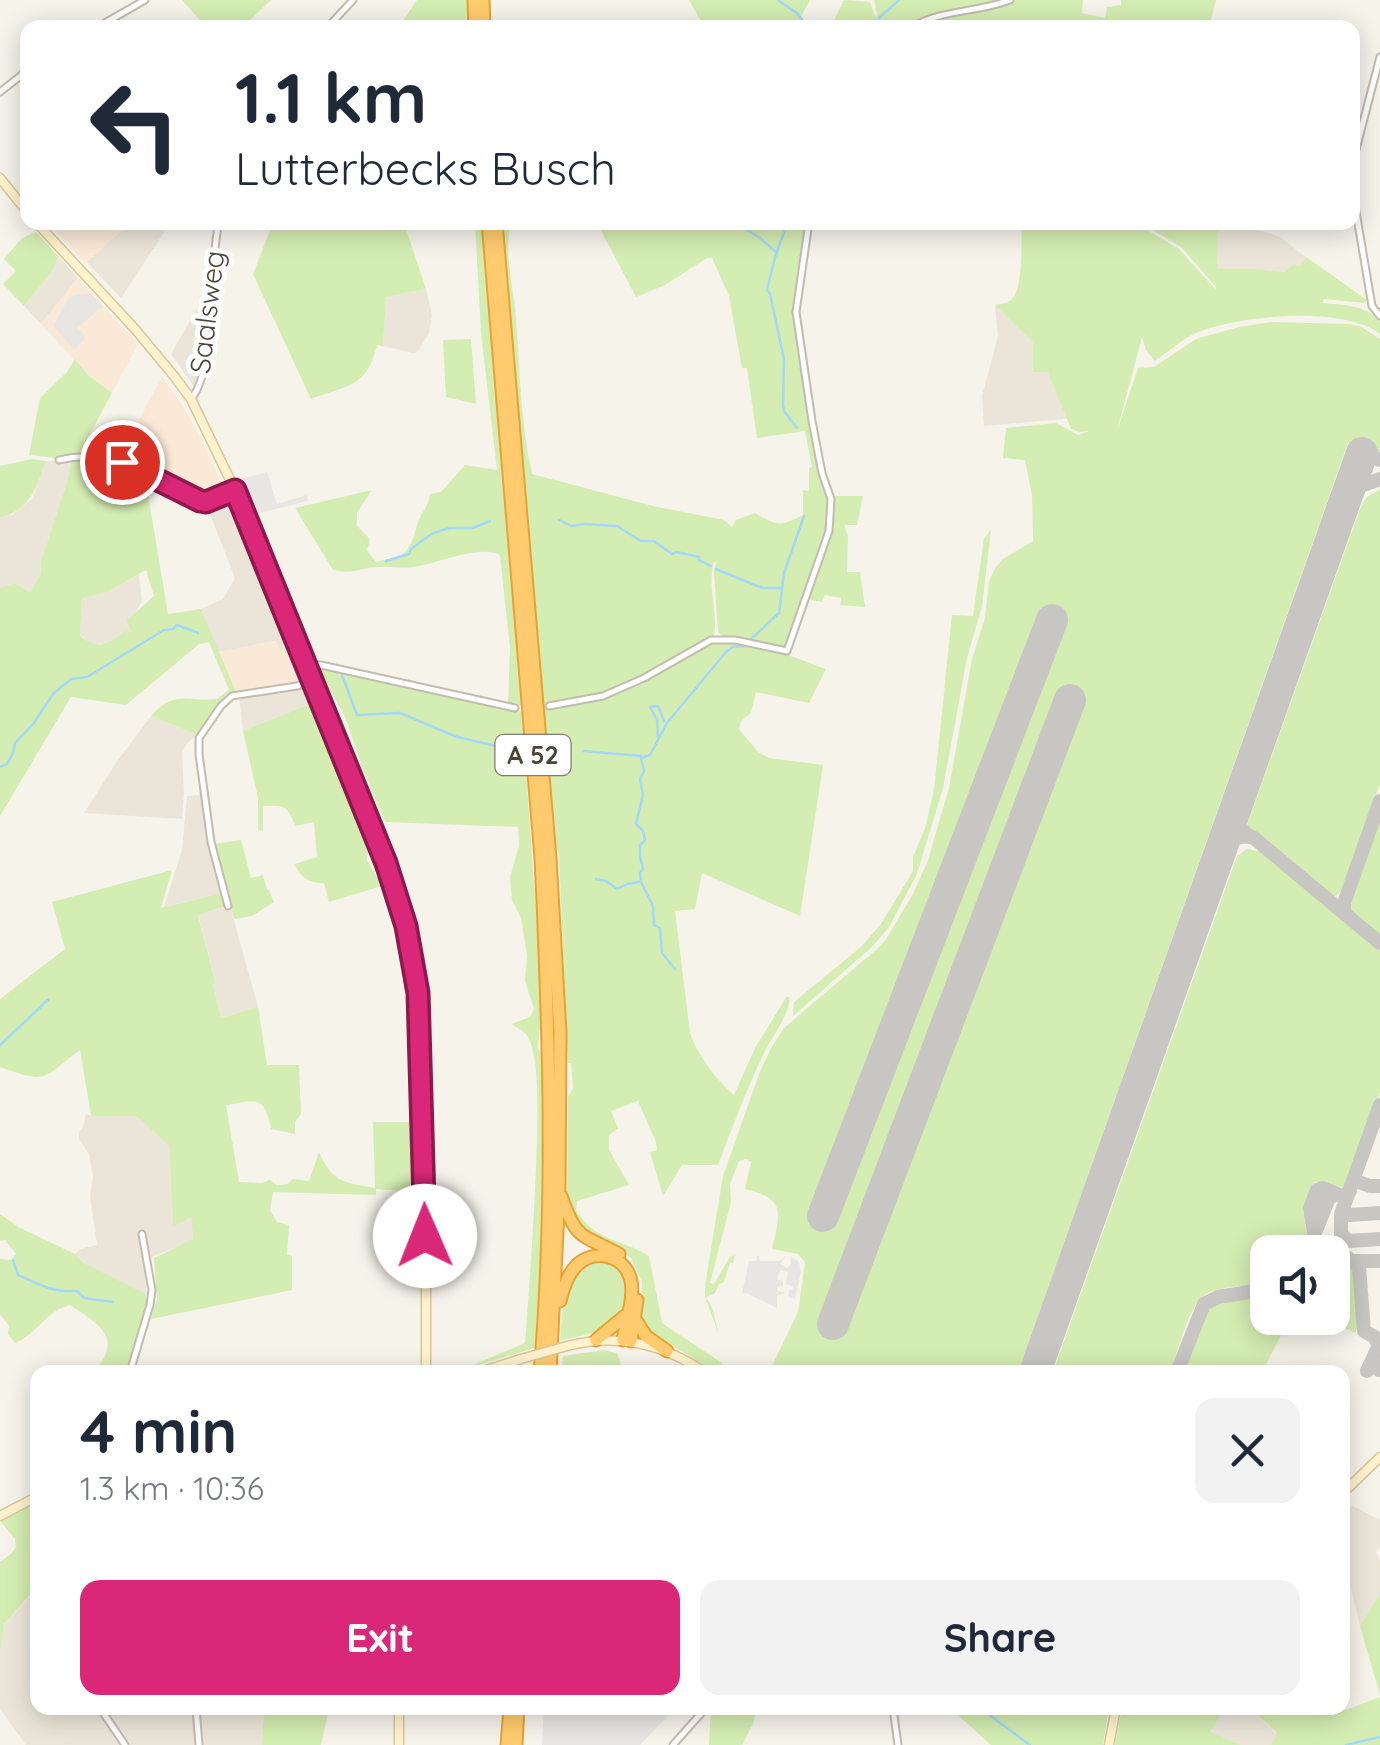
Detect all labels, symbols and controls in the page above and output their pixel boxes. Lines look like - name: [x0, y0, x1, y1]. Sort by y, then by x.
- text: 1.1 km: [235, 53, 427, 141]
- icon: left: [70, 60, 200, 190]
- text: Lutterbecks Busch: [235, 140, 616, 196]
- street label: Saalsweg: [182, 248, 231, 375]
- pin: [80, 420, 165, 505]
- icon: arrive: [95, 435, 150, 490]
- road number: A 52: [496, 735, 570, 775]
- position arrow: [373, 1184, 477, 1288]
- map controls: [1250, 1235, 1350, 1335]
- button: sound: [1250, 1235, 1350, 1335]
- text: 4 min: [80, 1393, 237, 1468]
- button: close: [1195, 1398, 1300, 1503]
- text: 1.3 km · 10:36: [80, 1468, 264, 1508]
- button: Exit: [80, 1580, 680, 1695]
- button: Share: [700, 1580, 1300, 1695]

